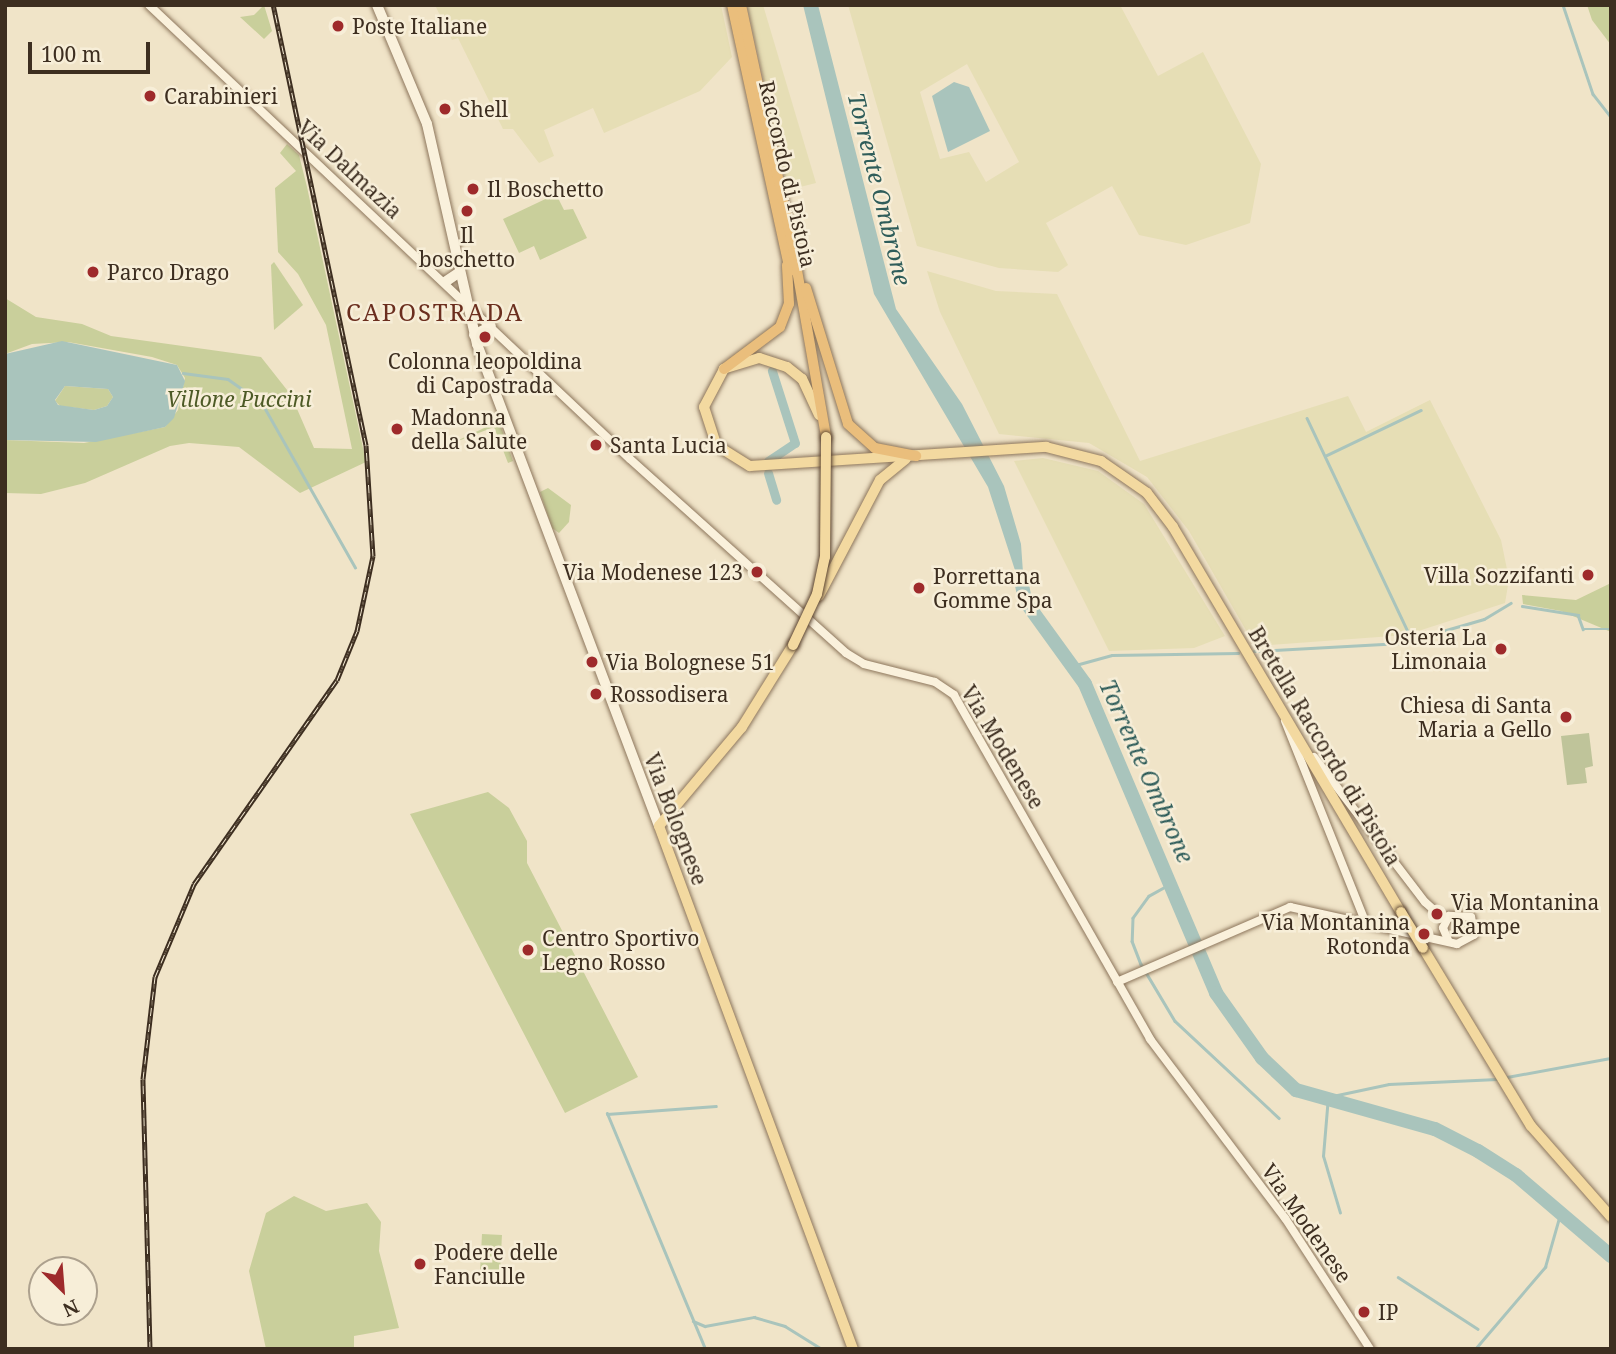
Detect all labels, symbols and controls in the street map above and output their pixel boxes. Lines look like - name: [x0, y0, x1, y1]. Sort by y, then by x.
- place label: Poste Italiane: [352, 13, 487, 39]
- marker: Poste Italiane: [330, 18, 346, 34]
- scale bar: [32, 28, 154, 72]
- text: 100 m: [41, 40, 102, 68]
- street label: Raccordo di Pistoia: [754, 78, 822, 270]
- place label: Carabinieri: [164, 83, 278, 109]
- marker: Carabinieri: [142, 88, 158, 104]
- water label: Torrente Ombrone: [843, 90, 917, 288]
- place label: Shell: [459, 96, 508, 122]
- marker: Shell: [437, 101, 453, 117]
- street label: Via Dalmazia: [293, 115, 407, 223]
- place label: Il Boschetto: [487, 176, 604, 202]
- marker: Il Boschetto: [465, 181, 481, 197]
- marker: Il boschetto: [459, 203, 475, 219]
- place label: Il boschetto: [419, 222, 515, 272]
- place label: Parco Drago: [107, 259, 229, 285]
- marker: Parco Drago: [85, 264, 101, 280]
- district label: CAPOSTRADA: [347, 298, 523, 326]
- marker: Colonna leopoldina di Capostrada: [477, 329, 493, 345]
- place label: Colonna leopoldina di Capostrada: [388, 348, 582, 398]
- park label: Villone Puccini: [166, 386, 312, 412]
- place label: Madonna della Salute: [411, 404, 527, 454]
- marker: Madonna della Salute: [389, 421, 405, 437]
- place label: Santa Lucia: [610, 432, 727, 458]
- marker: Santa Lucia: [588, 437, 604, 453]
- place label: Via Modenese 123: [563, 559, 743, 585]
- place label: Villa Sozzifanti: [1424, 562, 1574, 588]
- place label: Porrettana Gomme Spa: [933, 563, 1053, 613]
- marker: Via Modenese 123: [749, 564, 765, 580]
- marker: Villa Sozzifanti: [1580, 567, 1596, 583]
- marker: Porrettana Gomme Spa: [911, 580, 927, 596]
- street label: Bretella Raccordo di Pistoia: [1244, 622, 1406, 870]
- place label: Osteria La Limonaia: [1385, 624, 1487, 674]
- marker: Osteria La Limonaia: [1493, 641, 1509, 657]
- place label: Via Bolognese 51: [606, 649, 774, 675]
- marker: Via Bolognese 51: [584, 654, 600, 670]
- water label: Torrente Ombrone: [1094, 675, 1200, 867]
- place label: Rossodisera: [610, 681, 729, 707]
- street label: Via Modenese: [956, 681, 1050, 813]
- marker: Rossodisera: [588, 686, 604, 702]
- place label: Chiesa di Santa Maria a Gello: [1400, 692, 1552, 742]
- marker: Chiesa di Santa Maria a Gello: [1558, 709, 1574, 725]
- street label: Via Bolognese: [639, 749, 713, 889]
- place label: Via Montanina Rampe: [1451, 889, 1599, 939]
- marker: Via Montanina Rampe: [1429, 906, 1445, 922]
- place label: Via Montanina Rotonda: [1262, 909, 1410, 959]
- place label: Centro Sportivo Legno Rosso: [542, 925, 699, 975]
- marker: Via Montanina Rotonda: [1416, 926, 1432, 942]
- marker: Centro Sportivo Legno Rosso: [520, 942, 536, 958]
- street label: Via Modenese: [1257, 1159, 1357, 1287]
- place label: Podere delle Fanciulle: [434, 1239, 558, 1289]
- north arrow: [28, 1256, 98, 1326]
- marker: Podere delle Fanciulle: [412, 1256, 428, 1272]
- text: N: [59, 1293, 83, 1323]
- place label: IP: [1378, 1299, 1398, 1325]
- marker: IP: [1356, 1304, 1372, 1320]

